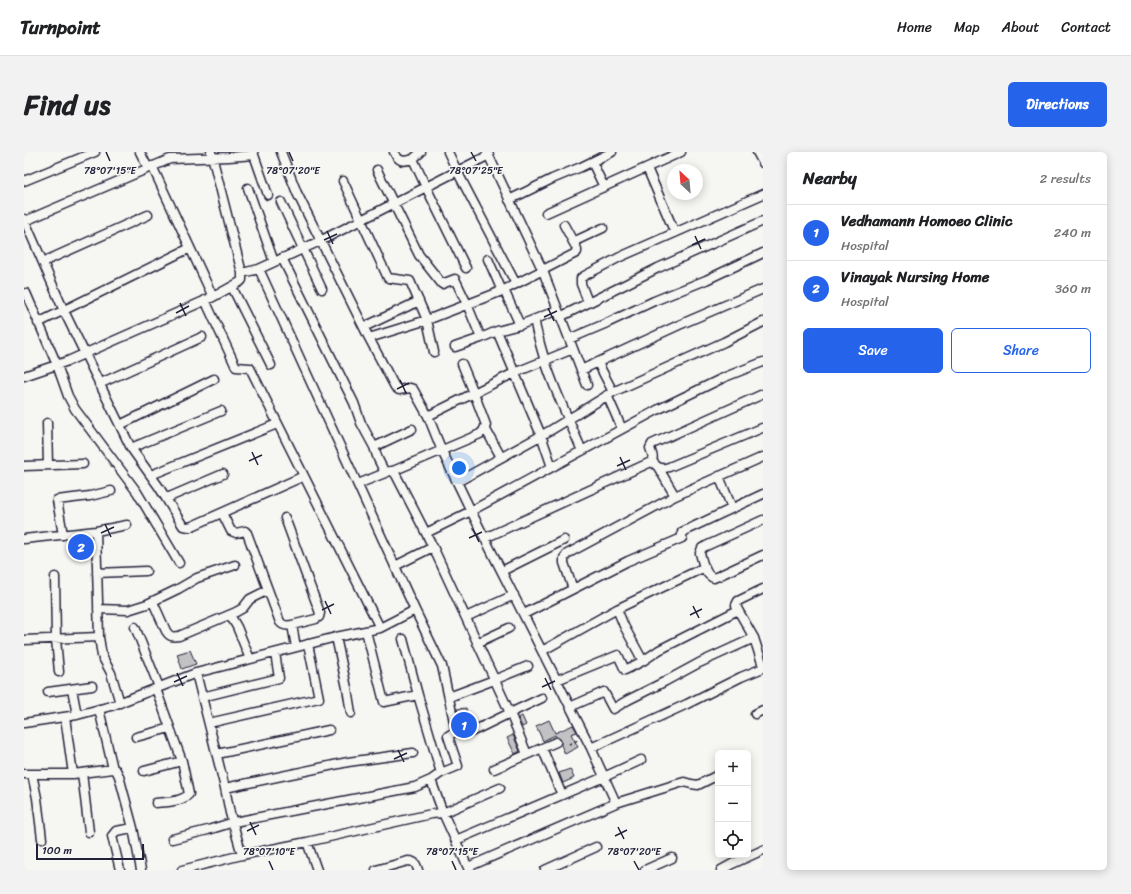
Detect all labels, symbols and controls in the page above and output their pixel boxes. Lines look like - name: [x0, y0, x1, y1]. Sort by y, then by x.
- text: Turnpoint: [20, 11, 101, 44]
- text: Home: [897, 15, 932, 40]
- text: Map: [954, 15, 980, 40]
- text: About: [1002, 15, 1039, 40]
- text: Contact: [1061, 15, 1111, 40]
- text: Find us: [24, 80, 111, 129]
- button: Directions: [1008, 82, 1107, 127]
- text: 78°07'15"E: [84, 162, 137, 180]
- text: 78°07'20"E: [266, 162, 321, 180]
- text: 78°07'25"E: [449, 162, 504, 180]
- text: Nearby: [803, 163, 857, 193]
- north arrow: [667, 164, 703, 200]
- text: 2 results: [1040, 167, 1091, 190]
- text: Vedhamann Homoeo Clinic: [841, 208, 1012, 234]
- text: 1: [813, 221, 819, 244]
- text: 240 m: [1054, 221, 1091, 244]
- text: Hospital: [841, 234, 889, 257]
- text: Vinayak Nursing Home: [841, 264, 989, 290]
- text: 2: [812, 277, 820, 300]
- text: 360 m: [1055, 277, 1091, 300]
- text: Hospital: [841, 290, 889, 313]
- button: Save: [803, 328, 943, 373]
- button: Share: [951, 328, 1091, 373]
- your location: [449, 458, 469, 478]
- pin: 2: [68, 532, 94, 562]
- pin: 1: [451, 710, 477, 740]
- map controls: [715, 750, 751, 858]
- button: +: [715, 750, 751, 786]
- button: −: [715, 786, 751, 822]
- button: locate: [715, 822, 751, 858]
- text: 100 m: [42, 841, 72, 860]
- scale bar: [36, 842, 144, 861]
- text: 78°07'10"E: [243, 843, 296, 861]
- text: 78°07'15"E: [426, 843, 479, 861]
- text: 78°07'20"E: [607, 843, 662, 861]

